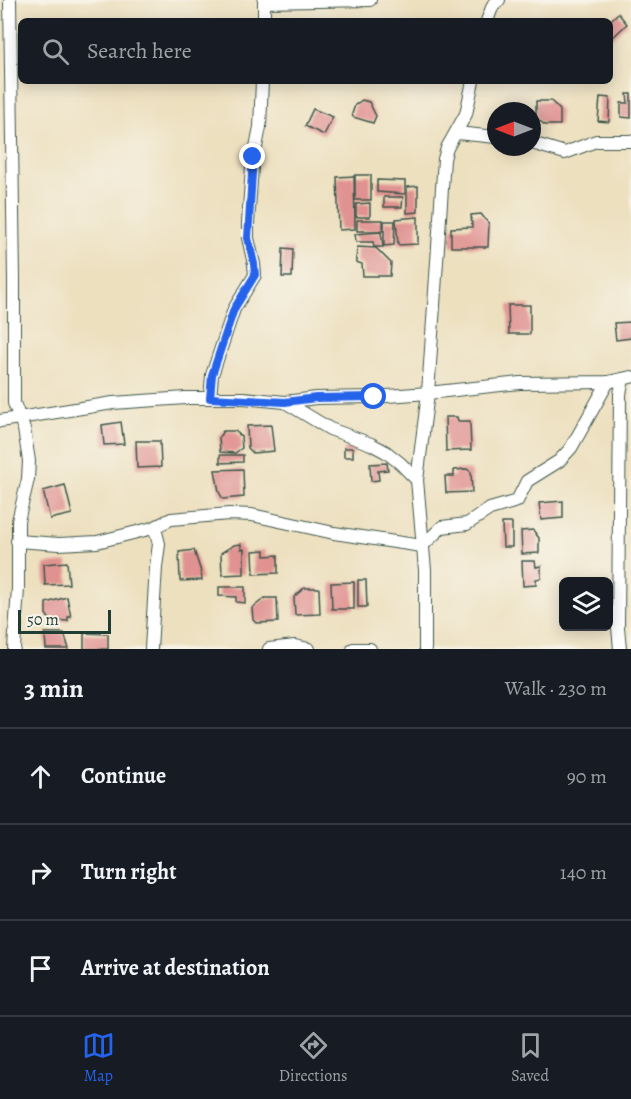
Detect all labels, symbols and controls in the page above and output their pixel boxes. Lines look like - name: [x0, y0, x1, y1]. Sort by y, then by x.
- search box: [18, 18, 613, 84]
- icon: search: [39, 35, 72, 68]
- text: Search here: [87, 36, 192, 66]
- north arrow: [487, 102, 541, 156]
- route end: [239, 143, 265, 169]
- route start: [360, 383, 386, 409]
- map controls: [559, 577, 613, 631]
- button: layers: [559, 577, 613, 631]
- scale bar: [18, 607, 111, 634]
- text: 50 m: [27, 609, 59, 631]
- text: 3 min: [24, 671, 84, 706]
- text: Walk · 230 m: [505, 675, 607, 702]
- icon: ahead: [24, 760, 57, 793]
- text: Continue: [81, 761, 166, 791]
- text: 90 m: [567, 763, 607, 790]
- icon: right: [24, 856, 57, 889]
- text: Turn right: [81, 857, 177, 887]
- text: 140 m: [560, 859, 607, 886]
- icon: arrive: [24, 952, 57, 985]
- text: Arrive at destination: [81, 953, 270, 983]
- tab: Map: [82, 1029, 115, 1087]
- tab: Directions: [279, 1029, 347, 1087]
- tab: Saved: [511, 1029, 549, 1087]

